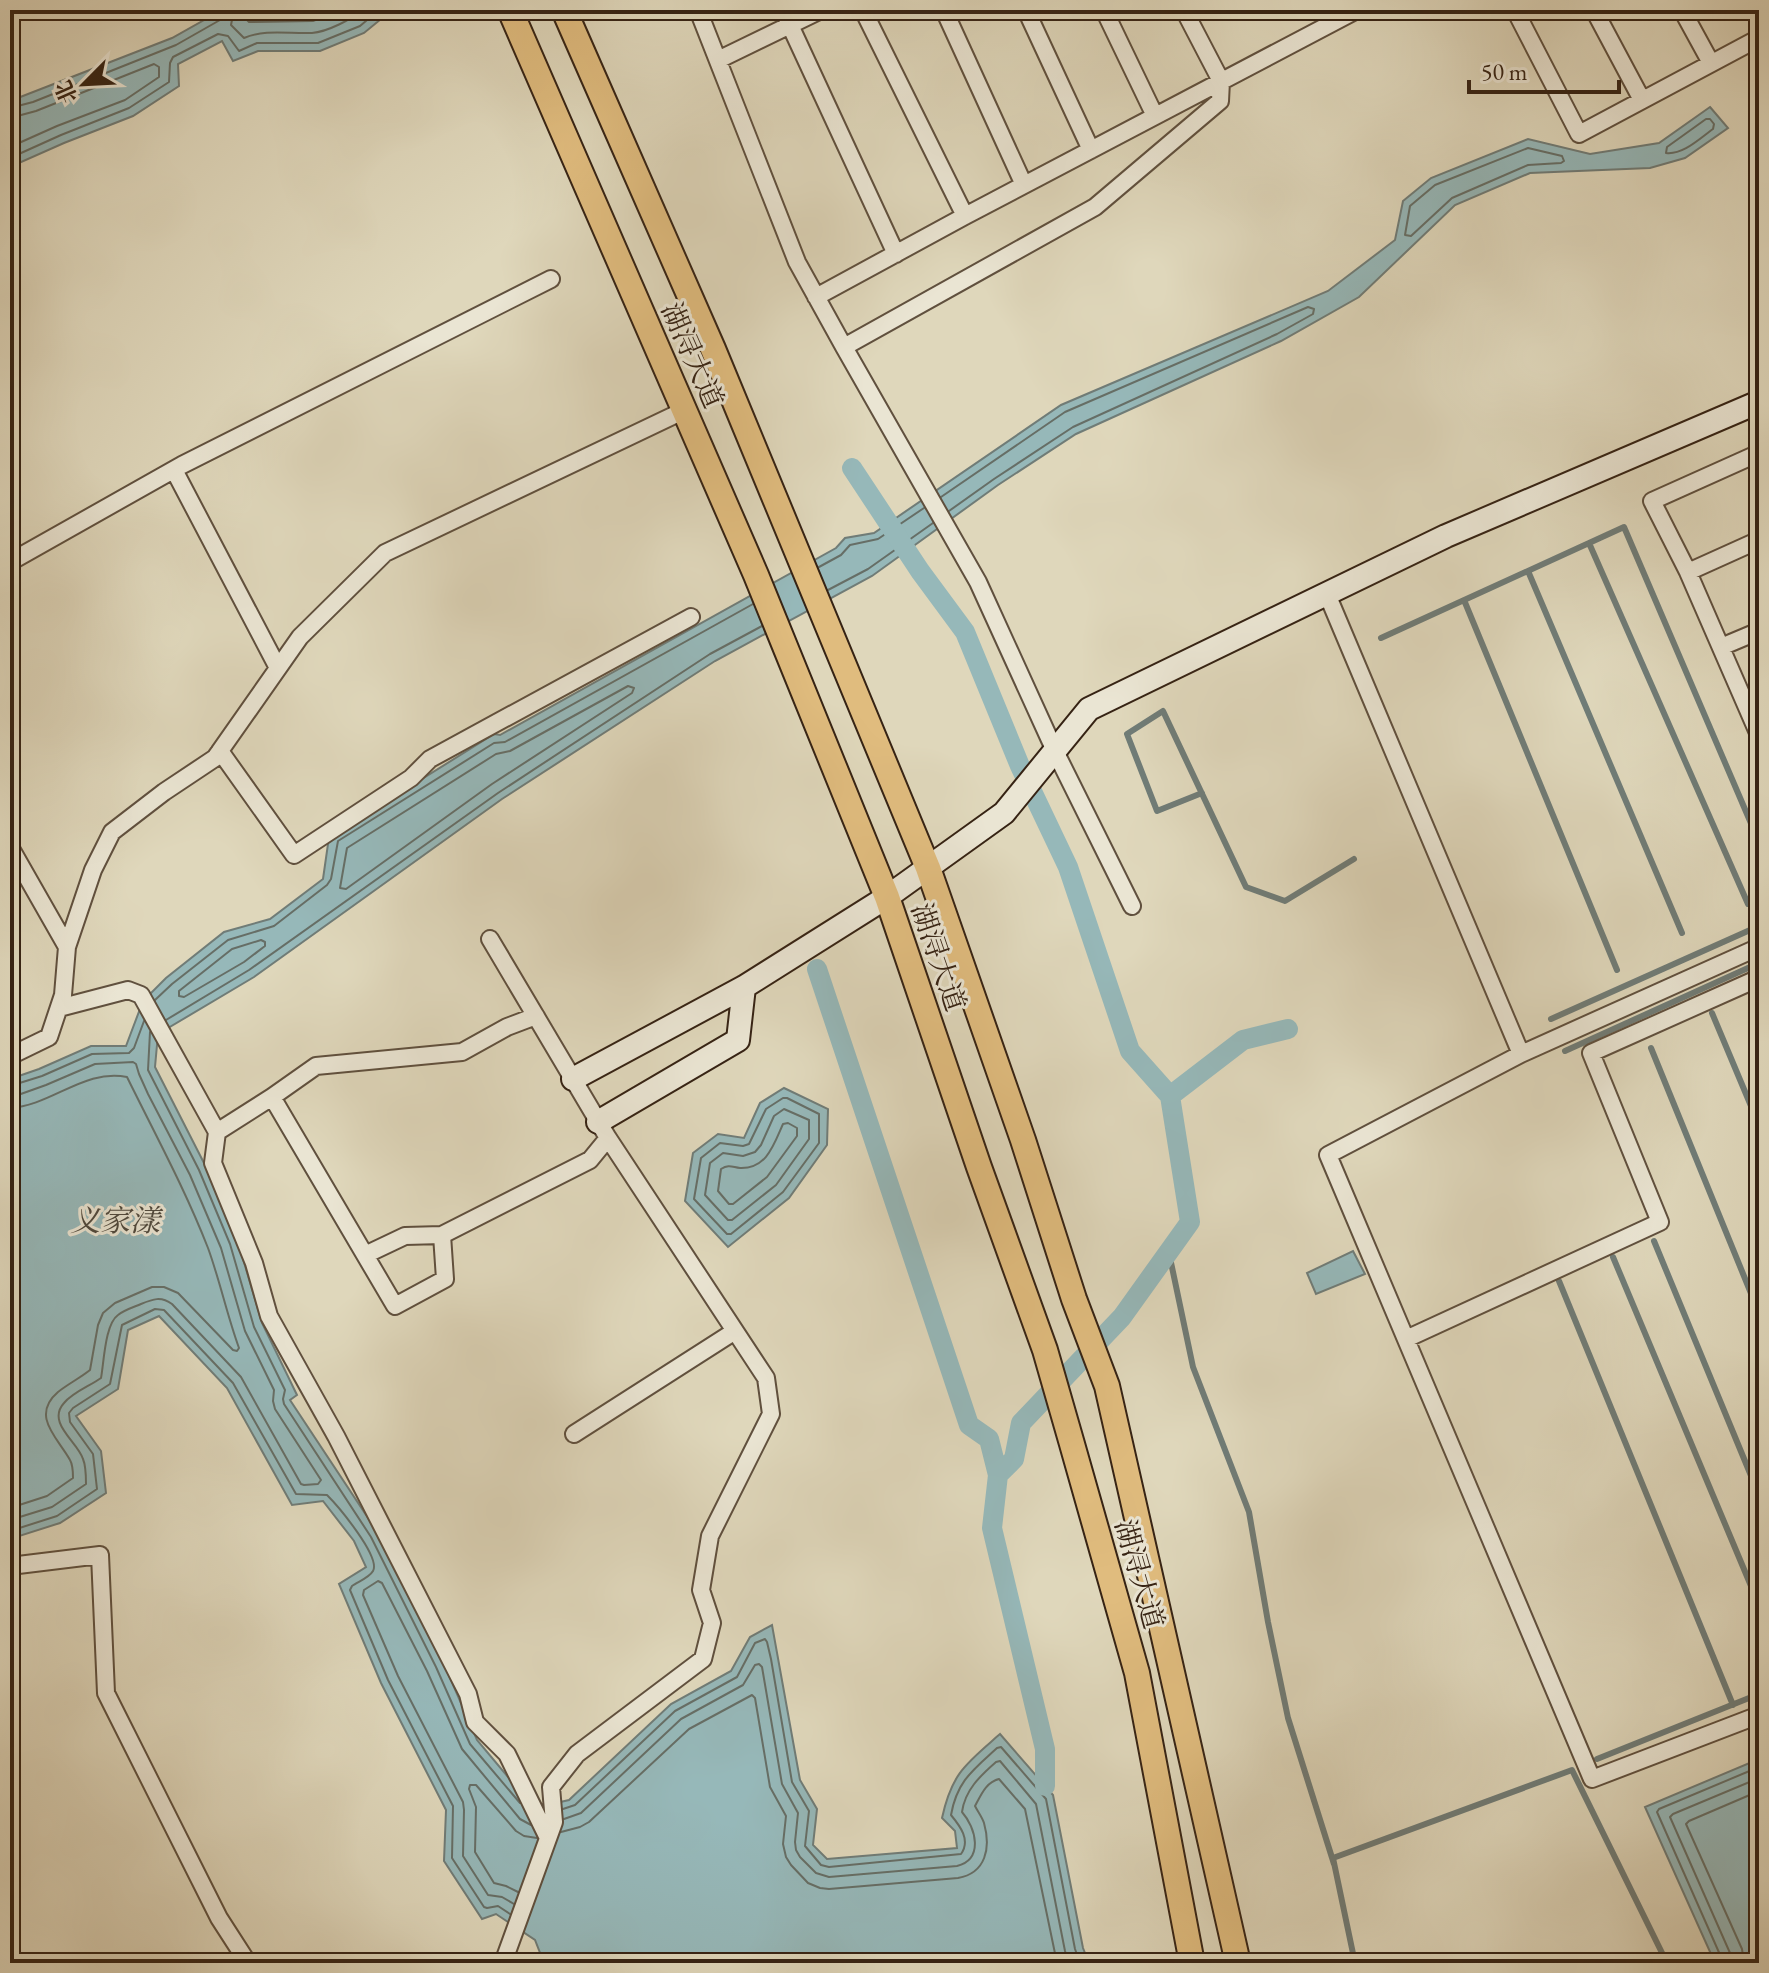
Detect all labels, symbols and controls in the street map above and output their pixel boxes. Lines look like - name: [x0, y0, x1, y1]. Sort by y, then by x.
- north arrow: [44, 44, 124, 124]
- scale bar: [1469, 44, 1619, 94]
- text: 50 m: [1481, 56, 1528, 87]
- text: 北: [48, 76, 84, 108]
- street label: 湖浔大道: [654, 297, 732, 413]
- street label: 湖浔大道: [904, 898, 974, 1016]
- water label: 义家漾: [70, 1201, 164, 1240]
- street label: 湖浔大道: [1107, 1515, 1173, 1633]

